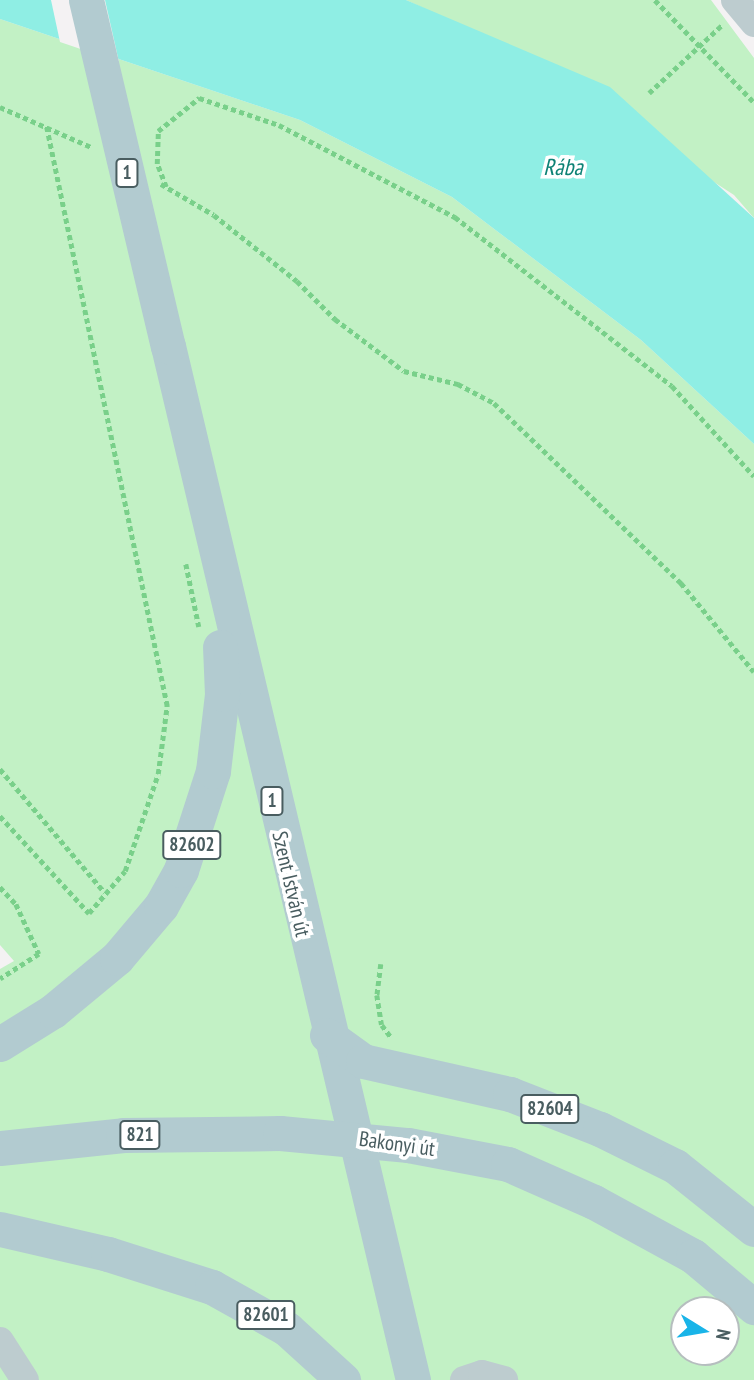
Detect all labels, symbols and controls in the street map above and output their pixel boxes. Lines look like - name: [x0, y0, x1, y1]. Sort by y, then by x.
- water label: Rába: [543, 153, 583, 181]
- road number: 1: [115, 158, 139, 188]
- road number: 1: [260, 786, 284, 816]
- street label: Szent István út: [267, 829, 315, 939]
- road number: 82602: [162, 830, 222, 860]
- road number: 82604: [520, 1093, 580, 1124]
- road number: 821: [119, 1120, 161, 1150]
- street label: Bakonyi út: [357, 1126, 437, 1162]
- north arrow: [670, 1296, 740, 1366]
- road number: 82601: [236, 1300, 296, 1330]
- text: N: [711, 1327, 736, 1342]

